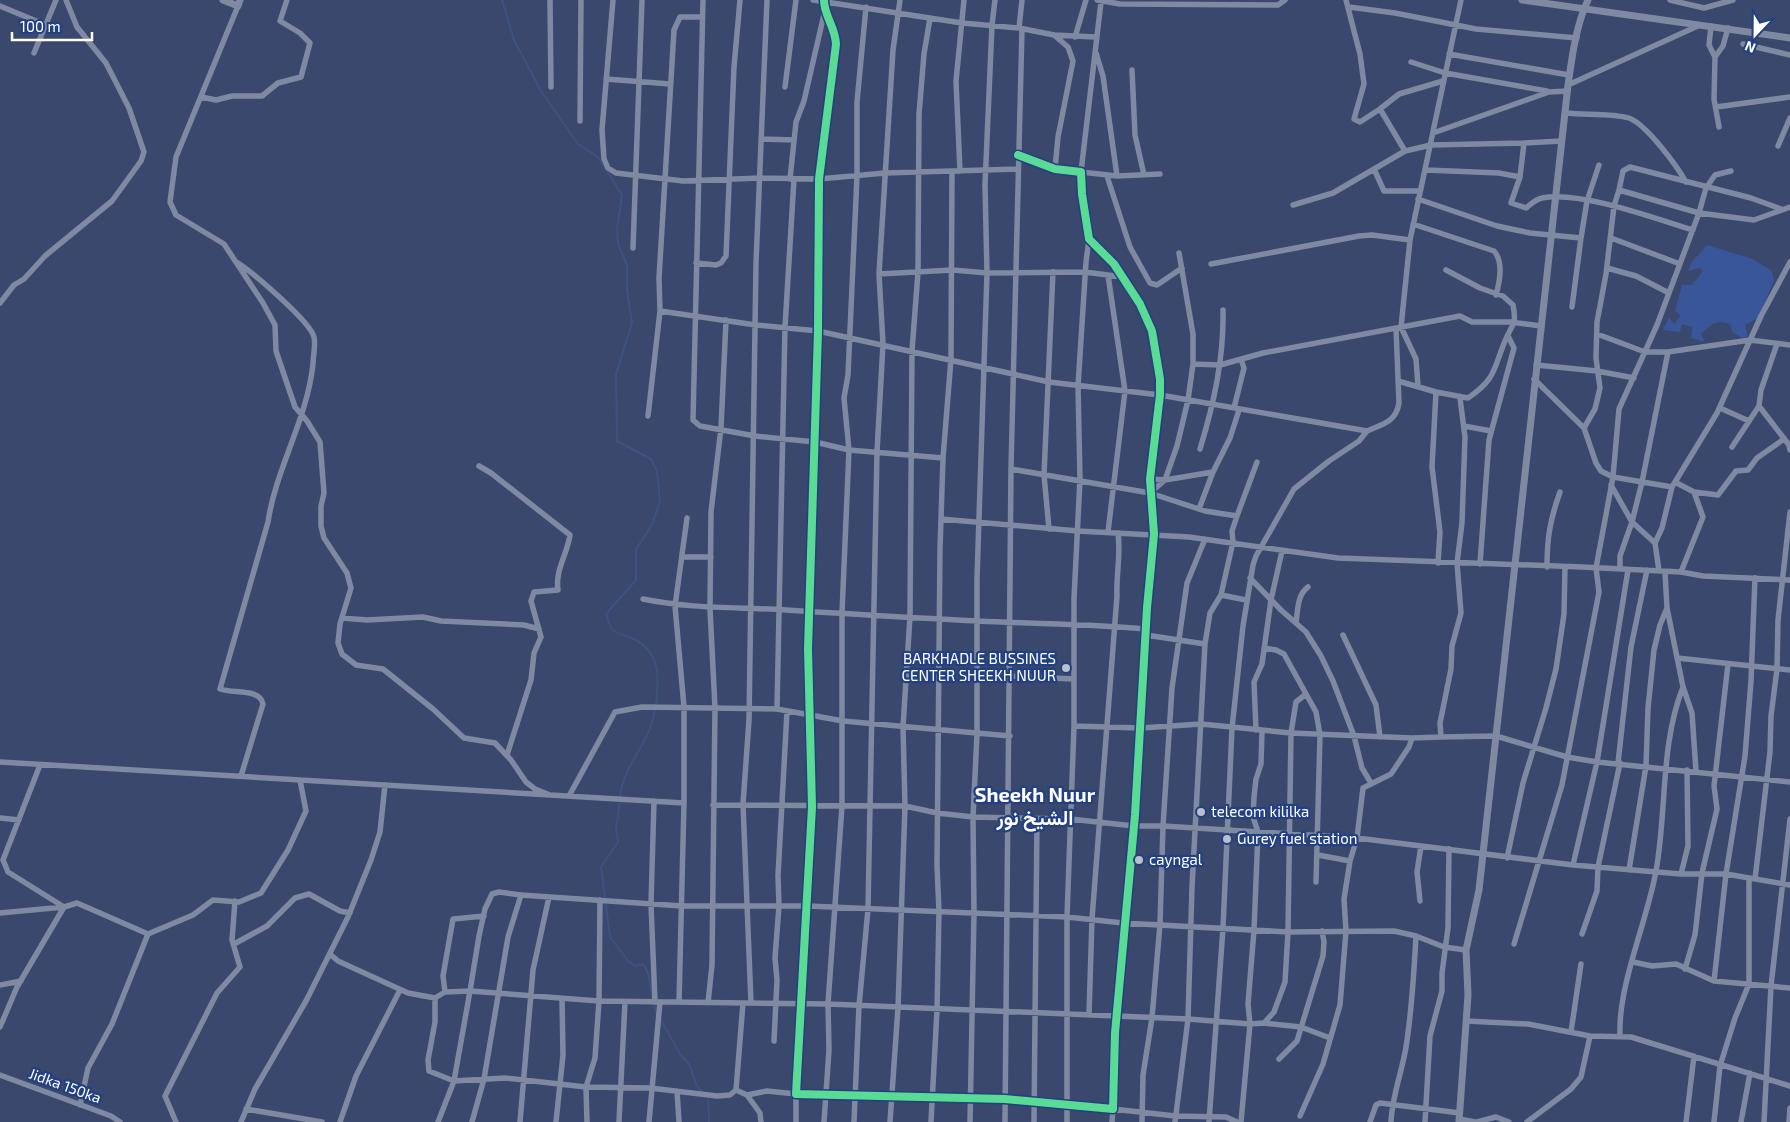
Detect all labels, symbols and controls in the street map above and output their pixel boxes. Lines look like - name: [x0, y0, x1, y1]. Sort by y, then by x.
- scale bar: [12, 10, 92, 42]
- north arrow: [1730, 10, 1780, 60]
- text: 100 m: [20, 17, 61, 35]
- text: N: [1742, 38, 1758, 57]
- place label: BARKHADLE BUSSINES CENTER SHEEKH NUUR: [901, 649, 1056, 684]
- marker: BARKHADLE BUSSINES CENTER SHEEKH NUUR: [1060, 662, 1072, 674]
- district label: Sheekh Nuur الشيخ نور: [975, 782, 1096, 832]
- place label: telecom kililka: [1211, 802, 1309, 820]
- marker: telecom kililka: [1195, 806, 1207, 818]
- place label: Gurey fuel station: [1237, 829, 1357, 847]
- marker: Gurey fuel station: [1221, 833, 1233, 845]
- place label: cayngal: [1149, 850, 1203, 868]
- marker: cayngal: [1133, 854, 1145, 866]
- street label: Jidka 150ka: [27, 1064, 104, 1106]

